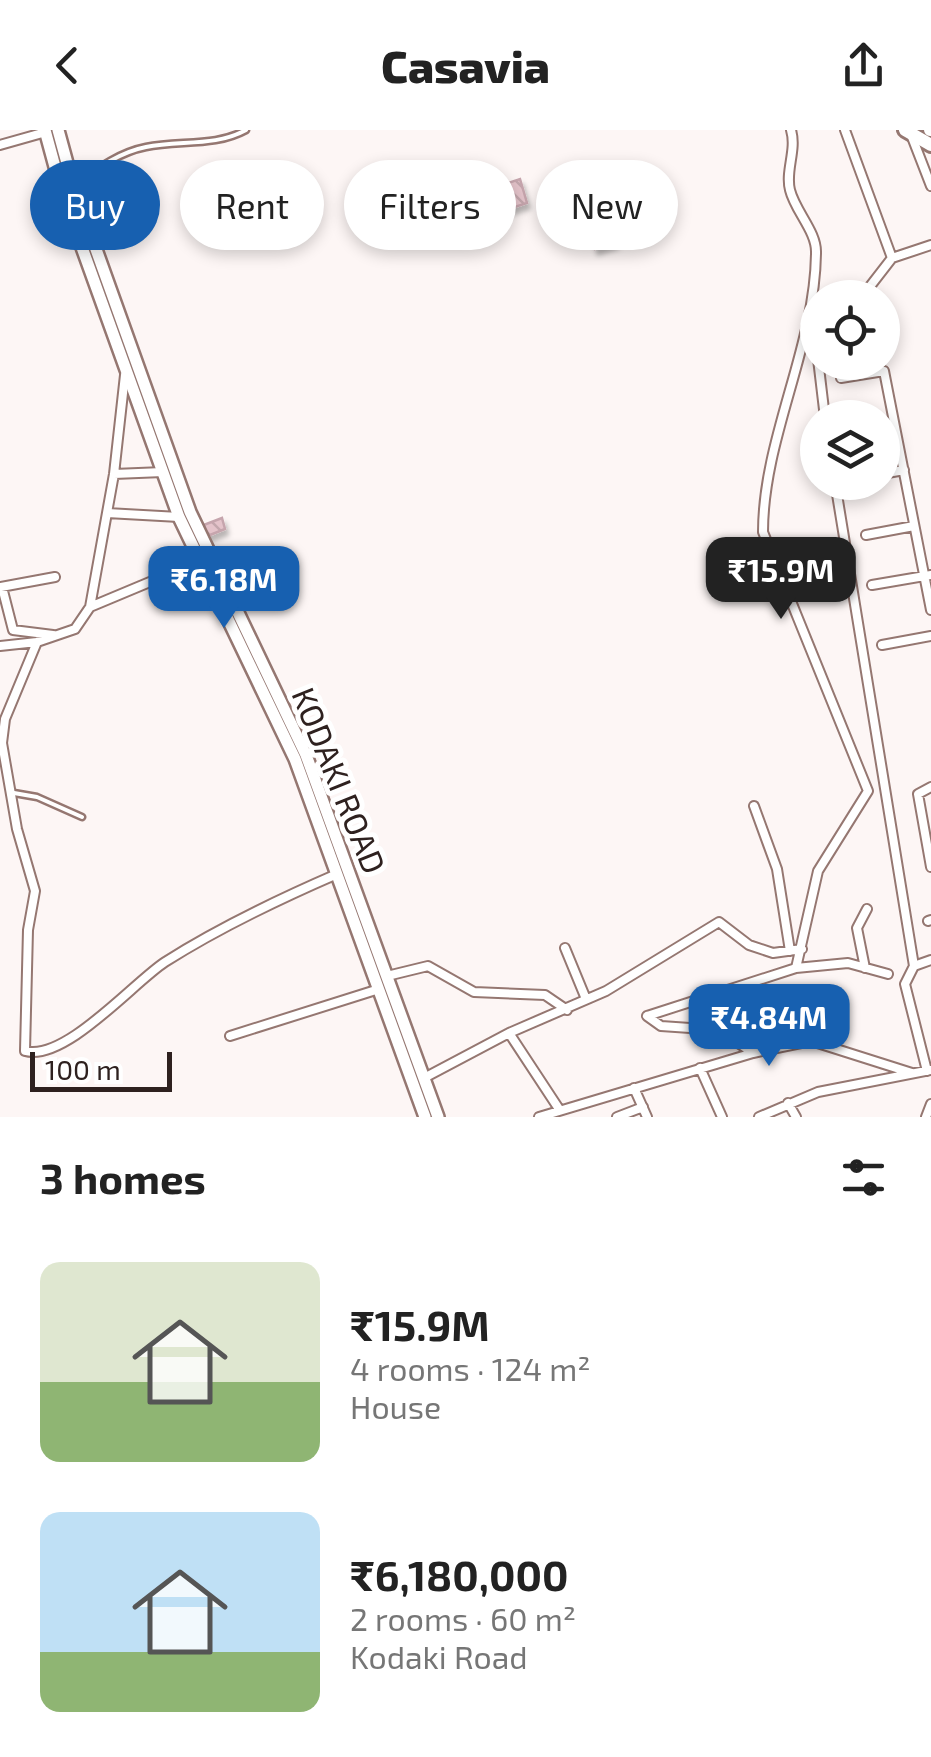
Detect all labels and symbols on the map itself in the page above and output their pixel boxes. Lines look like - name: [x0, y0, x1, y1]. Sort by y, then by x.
- pin: ₹15.9M: [700, 537, 862, 622]
- pin: ₹6.18M: [143, 546, 305, 631]
- street label: KODAKI ROAD: [285, 681, 395, 879]
- pin: ₹4.84M: [688, 984, 850, 1069]
- scale bar: [30, 1047, 172, 1091]

